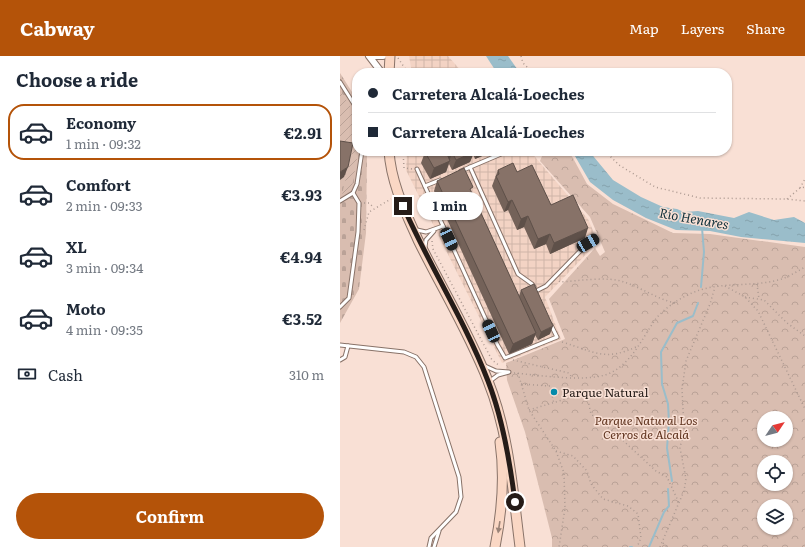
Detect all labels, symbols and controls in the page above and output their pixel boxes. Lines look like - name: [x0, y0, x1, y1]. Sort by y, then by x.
- text: Cabway: [20, 14, 95, 42]
- text: Map: [629, 18, 659, 38]
- text: Layers: [681, 18, 724, 38]
- text: Share: [746, 18, 785, 38]
- text: Choose a ride: [16, 66, 138, 93]
- text: Carretera Alcalá-Loeches: [392, 82, 584, 105]
- text: Economy: [66, 111, 136, 134]
- icon: car: [18, 114, 54, 150]
- text: Carretera Alcalá-Loeches: [392, 120, 584, 143]
- text: €2.91: [284, 121, 322, 144]
- text: 1 min · 09:32: [66, 134, 141, 153]
- text: Comfort: [66, 173, 131, 196]
- icon: car: [18, 176, 54, 212]
- text: €3.93: [281, 183, 322, 206]
- callout: 1 min: [417, 192, 483, 220]
- text: 2 min · 09:33: [66, 196, 142, 215]
- text: 1 min: [433, 196, 467, 215]
- route end: [394, 197, 412, 215]
- water label: Río Henares: [658, 203, 731, 234]
- car: [438, 226, 460, 252]
- car: [575, 232, 601, 254]
- text: XL: [66, 235, 87, 258]
- icon: car: [18, 238, 54, 274]
- text: €4.94: [280, 245, 322, 268]
- text: 3 min · 09:34: [66, 258, 143, 277]
- text: Moto: [66, 297, 106, 320]
- icon: car: [18, 300, 54, 336]
- text: €3.52: [282, 307, 322, 330]
- car: [480, 318, 502, 344]
- text: 4 min · 09:35: [66, 320, 143, 339]
- icon: cash: [16, 363, 38, 385]
- text: Cash: [48, 363, 83, 386]
- text: 310 m: [289, 365, 324, 384]
- place label: Parque Natural: [562, 383, 648, 401]
- marker: Parque Natural: [549, 387, 559, 397]
- park label: Parque Natural Los Cerros de Alcalá: [594, 411, 698, 443]
- north arrow: [757, 411, 793, 447]
- map controls: [757, 411, 793, 535]
- button: locate: [757, 455, 793, 491]
- button: Confirm: [16, 493, 324, 539]
- route start: [506, 493, 524, 511]
- button: layers: [757, 499, 793, 535]
- one-way arrow: [496, 521, 502, 533]

